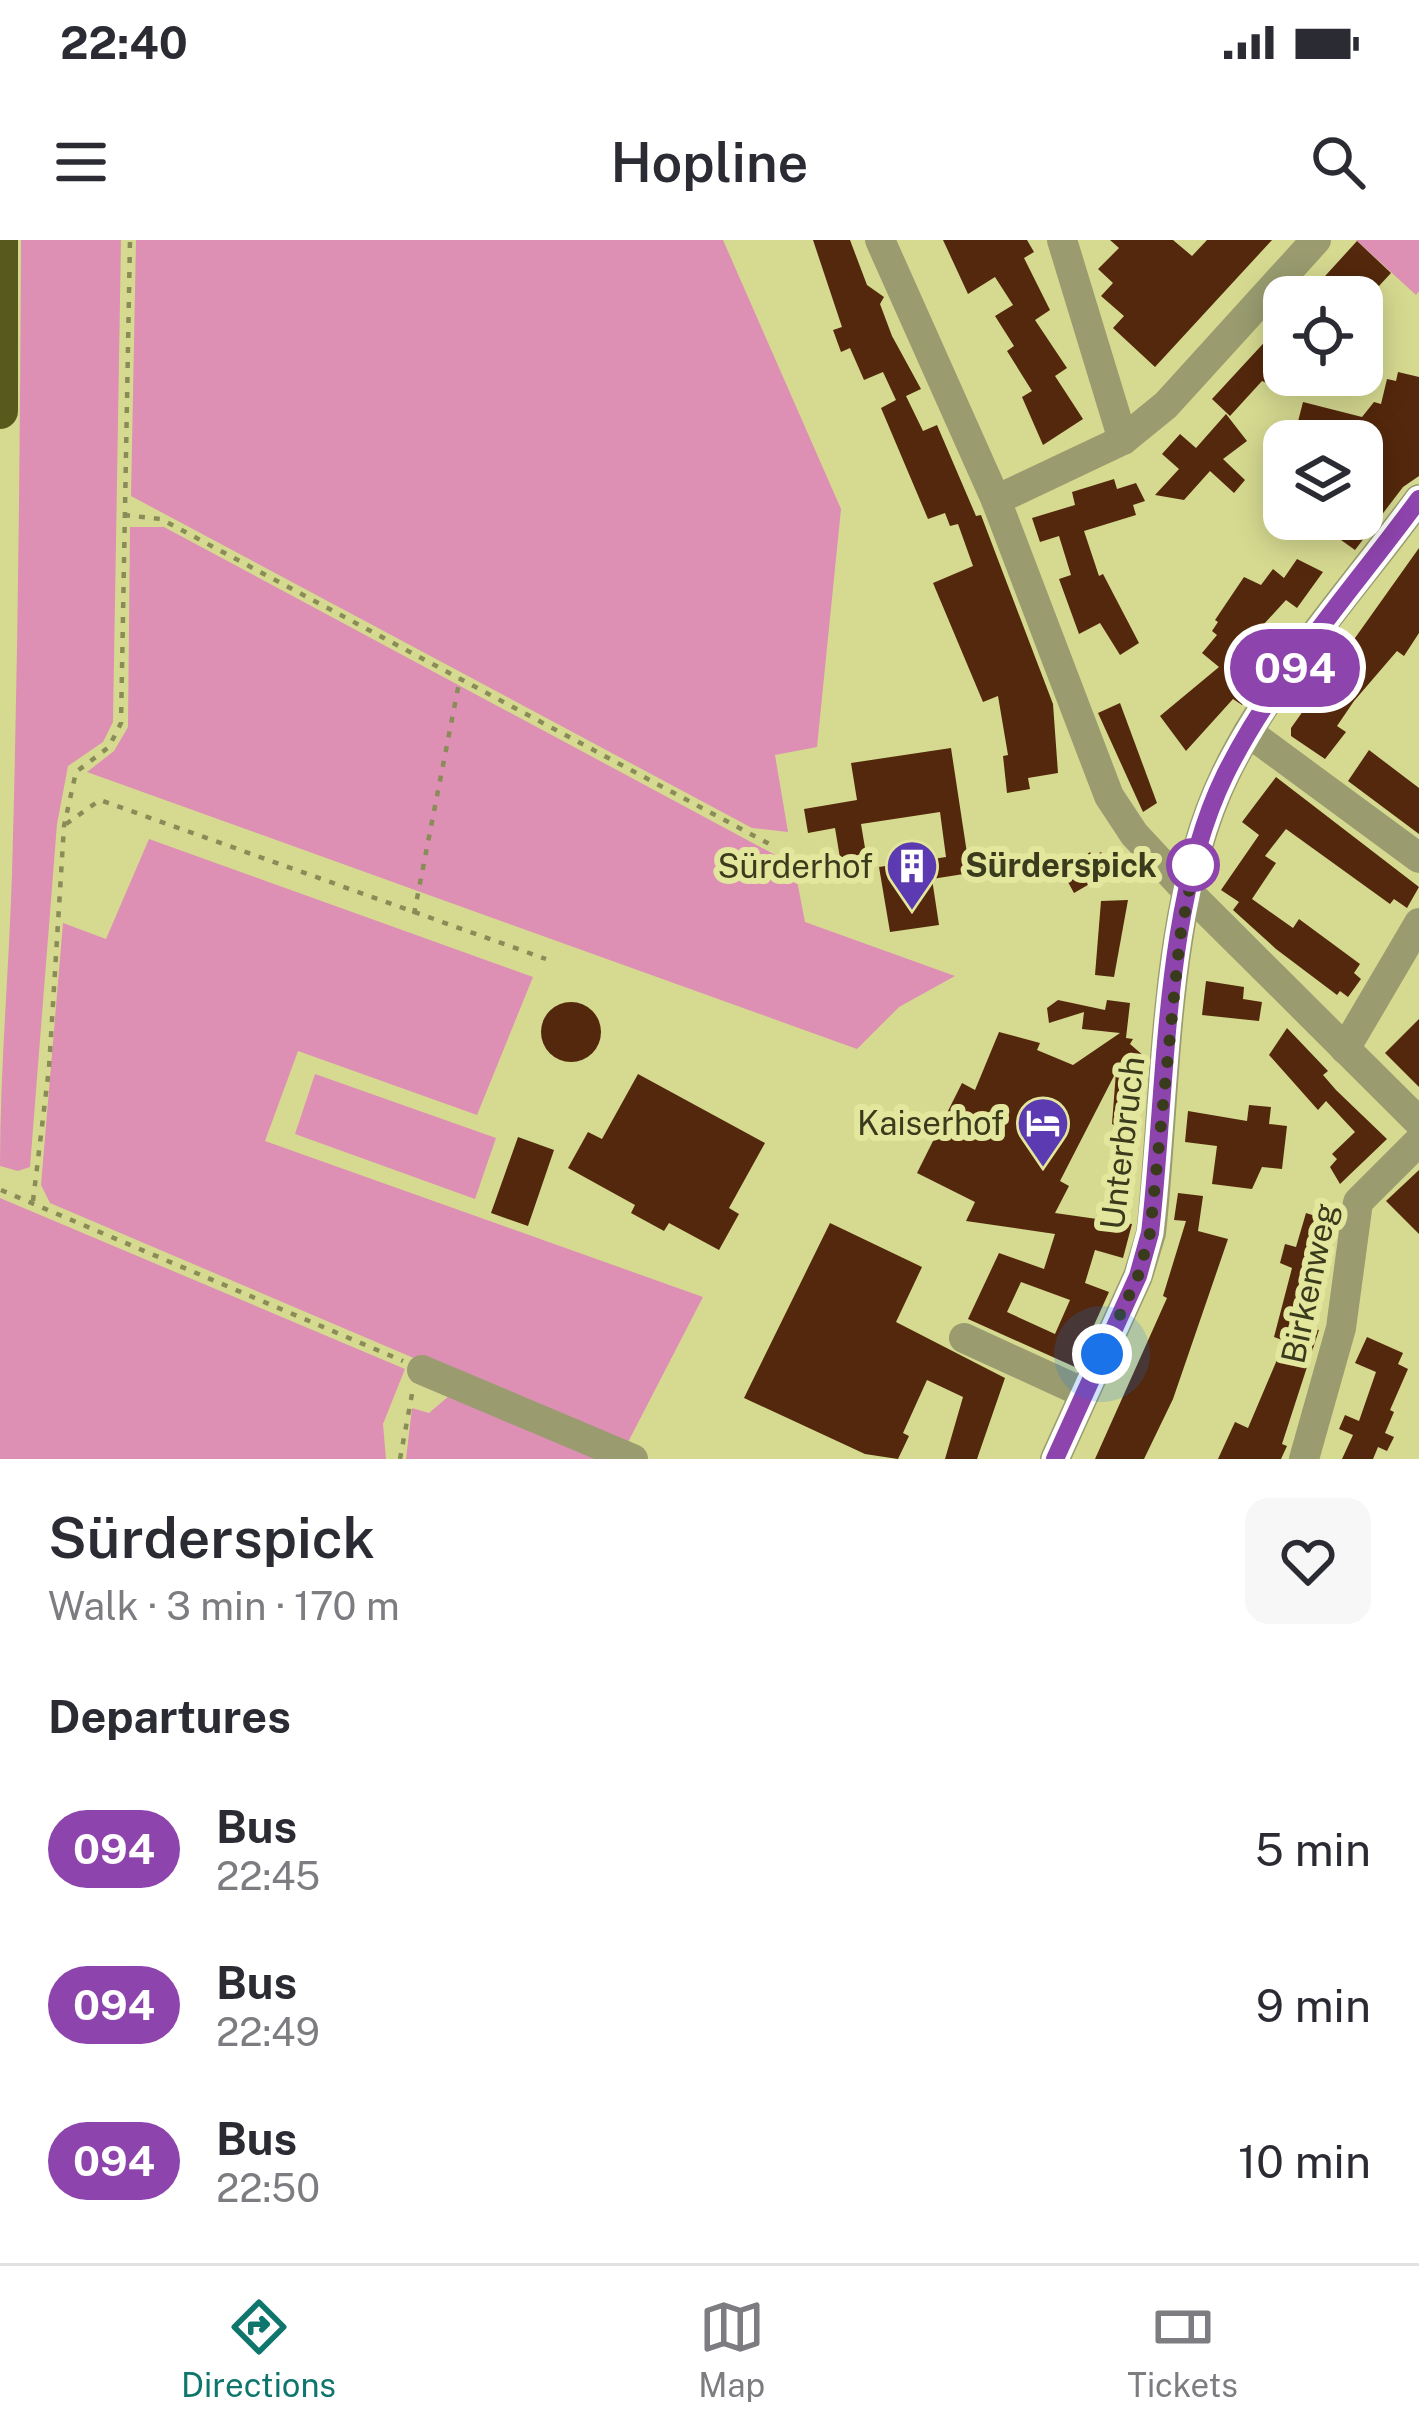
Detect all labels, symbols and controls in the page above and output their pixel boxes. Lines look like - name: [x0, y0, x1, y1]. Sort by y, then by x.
- text: 22:40: [60, 16, 188, 69]
- icon: menu: [48, 129, 114, 195]
- icon: search: [1305, 129, 1371, 195]
- text: Hopline: [611, 131, 808, 194]
- map controls: [1263, 276, 1383, 540]
- button: locate: [1263, 276, 1383, 396]
- button: layers: [1263, 420, 1383, 540]
- line badge: 094: [1226, 629, 1364, 707]
- text: 094: [1254, 643, 1336, 692]
- building icon: Sürderhof: [884, 838, 940, 912]
- marker: Sürderspick: [1168, 840, 1218, 890]
- place label: Sürderspick: [965, 846, 1157, 884]
- place label: Sürderhof: [718, 847, 873, 885]
- street label: Unterbruch: [1093, 1054, 1151, 1232]
- hotel icon: Kaiserhof: [1015, 1095, 1071, 1169]
- place label: Kaiserhof: [857, 1104, 1004, 1142]
- street label: Birkenweg: [1273, 1199, 1345, 1367]
- your location: [1072, 1324, 1132, 1384]
- button: heart: [1245, 1498, 1371, 1624]
- text: Sürderspick: [48, 1504, 375, 1571]
- text: Walk · 3 min · 170 m: [48, 1583, 400, 1629]
- text: Departures: [48, 1690, 291, 1743]
- text: Bus: [216, 1800, 297, 1853]
- text: 5 min: [1255, 1823, 1371, 1876]
- text: 094: [73, 1824, 155, 1873]
- text: 22:45: [216, 1853, 320, 1899]
- text: Bus: [216, 1956, 297, 2009]
- text: 9 min: [1256, 1979, 1371, 2032]
- text: 094: [73, 1980, 155, 2029]
- text: 22:49: [216, 2009, 320, 2055]
- text: Bus: [216, 2112, 297, 2165]
- text: 10 min: [1238, 2135, 1371, 2188]
- text: 094: [73, 2136, 155, 2185]
- text: 22:50: [216, 2165, 320, 2211]
- tab: Directions: [181, 2294, 336, 2404]
- tab: Map: [698, 2294, 765, 2404]
- tab: Tickets: [1127, 2294, 1238, 2404]

